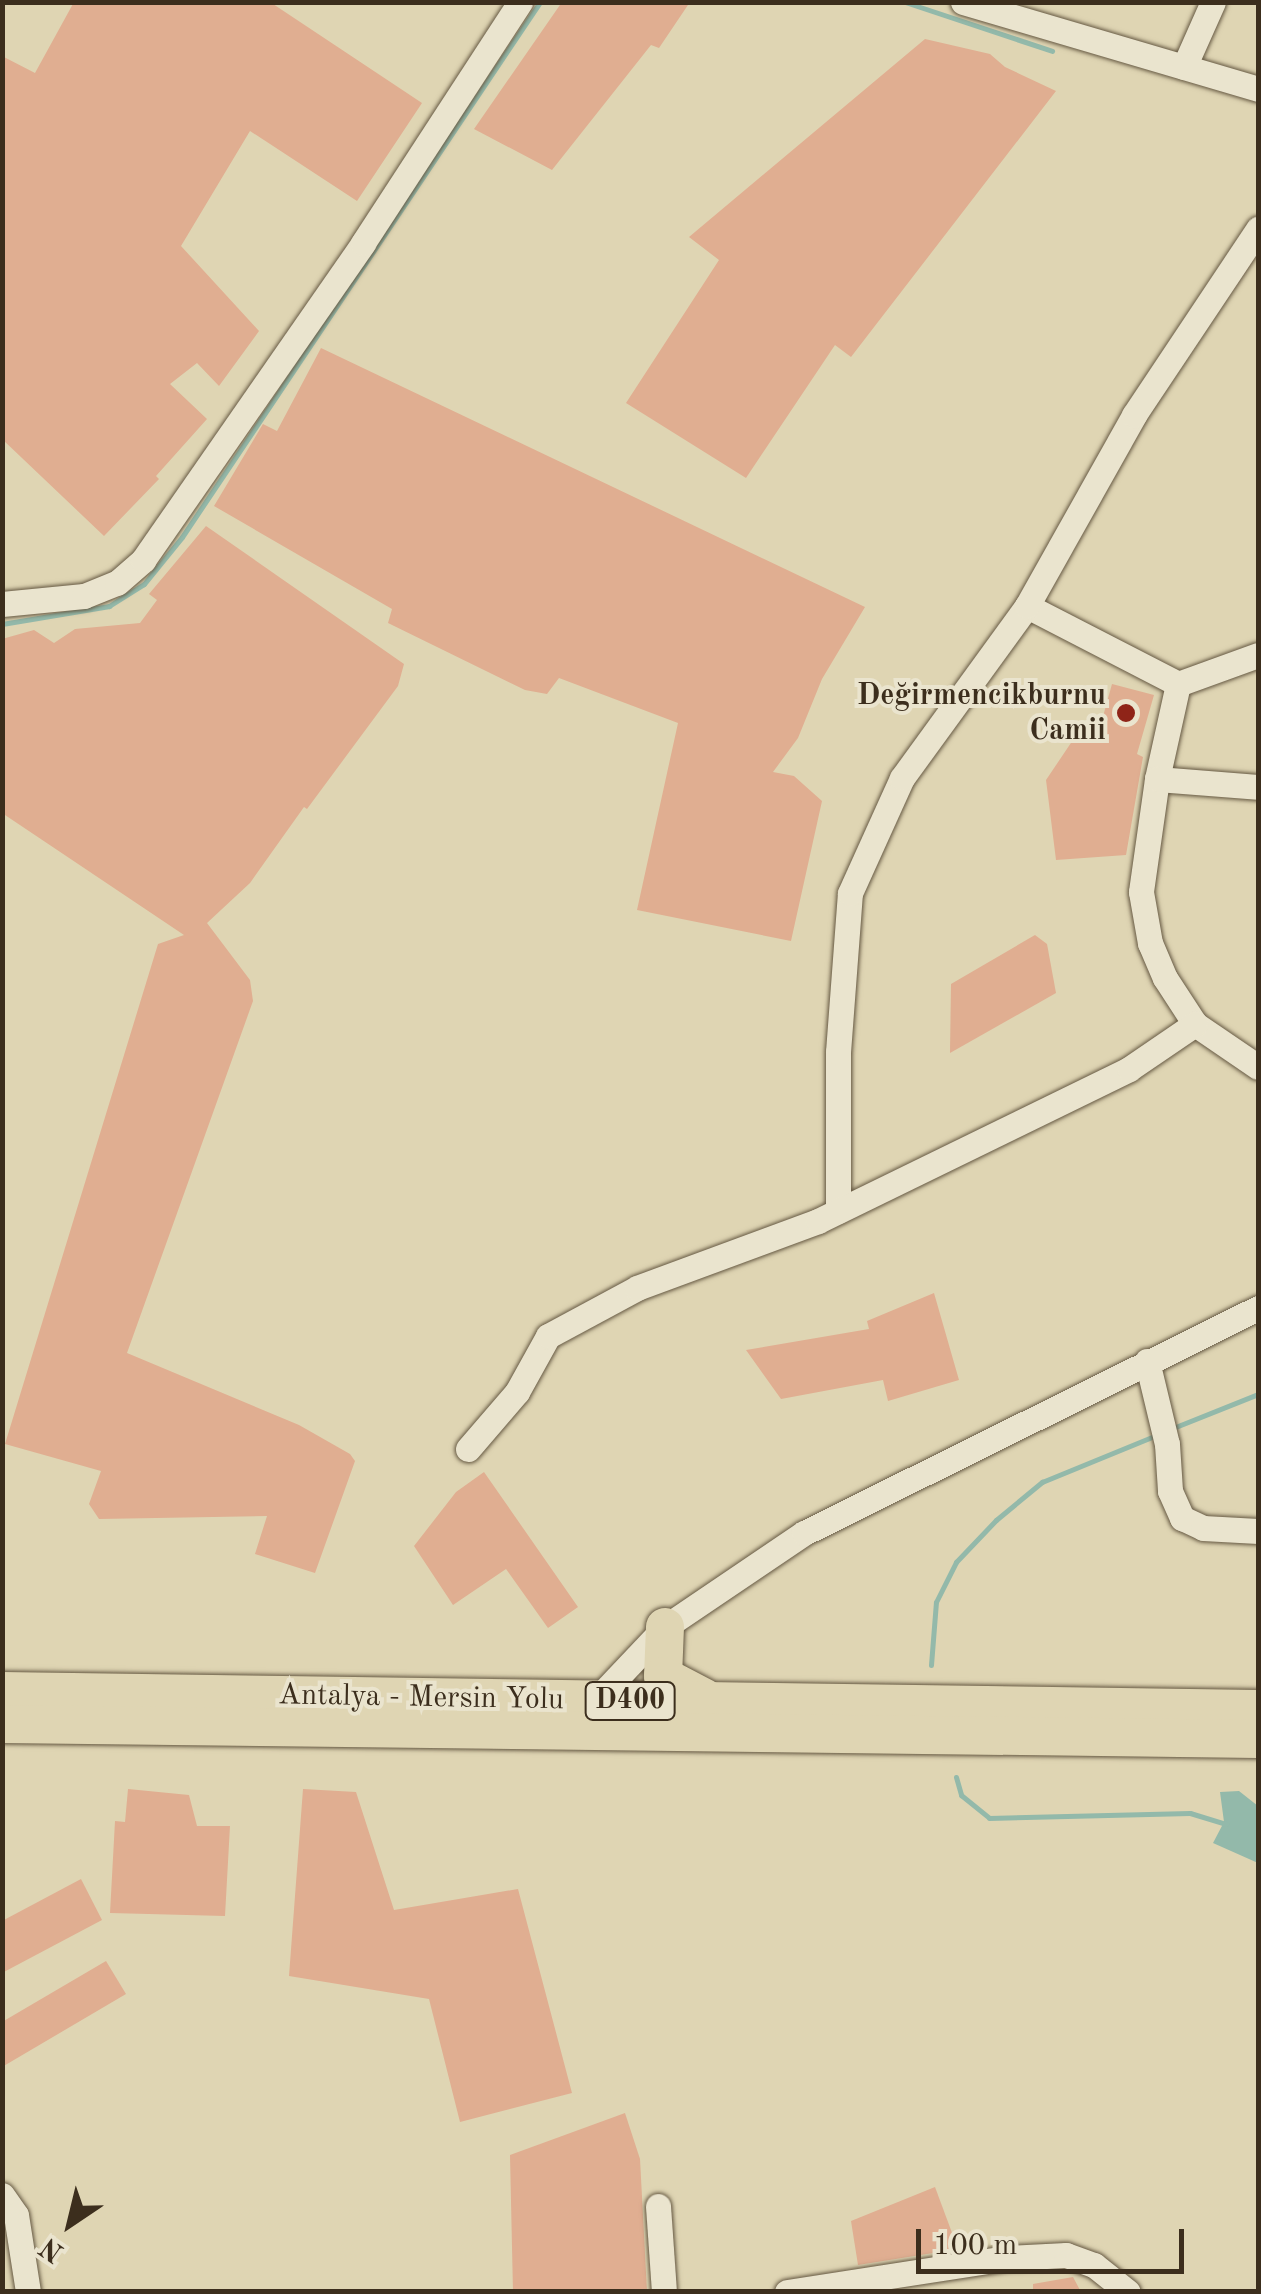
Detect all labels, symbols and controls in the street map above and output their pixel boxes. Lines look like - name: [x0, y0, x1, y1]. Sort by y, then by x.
- place label: Değirmencikburnu Camii: [857, 678, 1106, 748]
- marker: Değirmencikburnu Camii: [1115, 702, 1137, 724]
- street label: Antalya - Mersin Yolu: [278, 1678, 564, 1718]
- road number: D400: [582, 1678, 678, 1724]
- north arrow: [20, 2174, 120, 2274]
- scale bar: [921, 2209, 1188, 2271]
- text: N: [36, 2231, 70, 2266]
- text: 100 m: [933, 2231, 1017, 2261]

